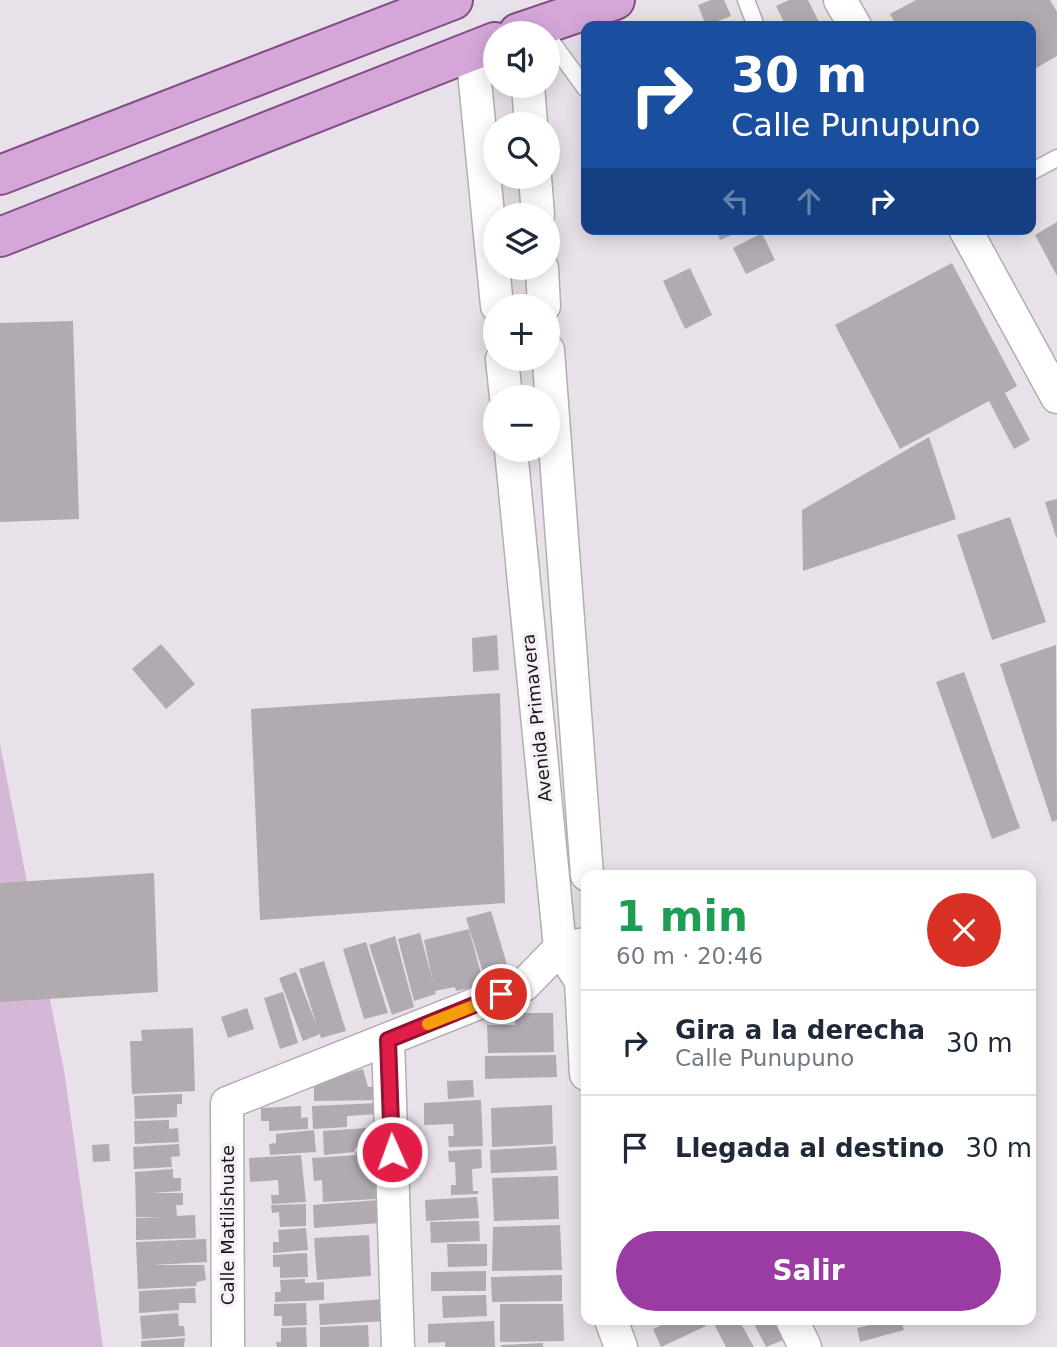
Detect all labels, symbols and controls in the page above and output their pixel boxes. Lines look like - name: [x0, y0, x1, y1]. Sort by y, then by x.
- map controls: [483, 21, 560, 462]
- button: sound: [483, 21, 560, 98]
- text: 30 m: [731, 47, 867, 104]
- icon: right: [616, 49, 707, 140]
- text: Calle Punupuno: [731, 106, 981, 144]
- button: search: [483, 112, 560, 189]
- icon: left: [717, 182, 755, 220]
- icon: ahead: [790, 182, 828, 220]
- icon: right: [863, 182, 901, 220]
- button: layers: [483, 203, 560, 280]
- button: +: [483, 294, 560, 371]
- button: −: [483, 385, 560, 462]
- street label: Avenida Primavera: [517, 633, 556, 803]
- text: 1 min: [616, 892, 748, 941]
- button: close: [927, 893, 1001, 967]
- text: 60 m · 20:46: [616, 943, 763, 969]
- pin: [471, 964, 531, 1024]
- icon: arrive: [482, 975, 520, 1013]
- text: Gira a la derecha: [675, 1015, 925, 1045]
- icon: right: [616, 1024, 654, 1062]
- text: 30 m: [946, 1028, 1013, 1058]
- text: Calle Punupuno: [675, 1045, 854, 1071]
- position arrow: [355, 1115, 429, 1189]
- icon: arrive: [616, 1129, 654, 1167]
- text: Llegada al destino: [675, 1133, 944, 1163]
- text: 30 m: [965, 1133, 1032, 1163]
- street label: Calle Matilishuate: [217, 1145, 238, 1305]
- button: Salir: [616, 1231, 1001, 1311]

